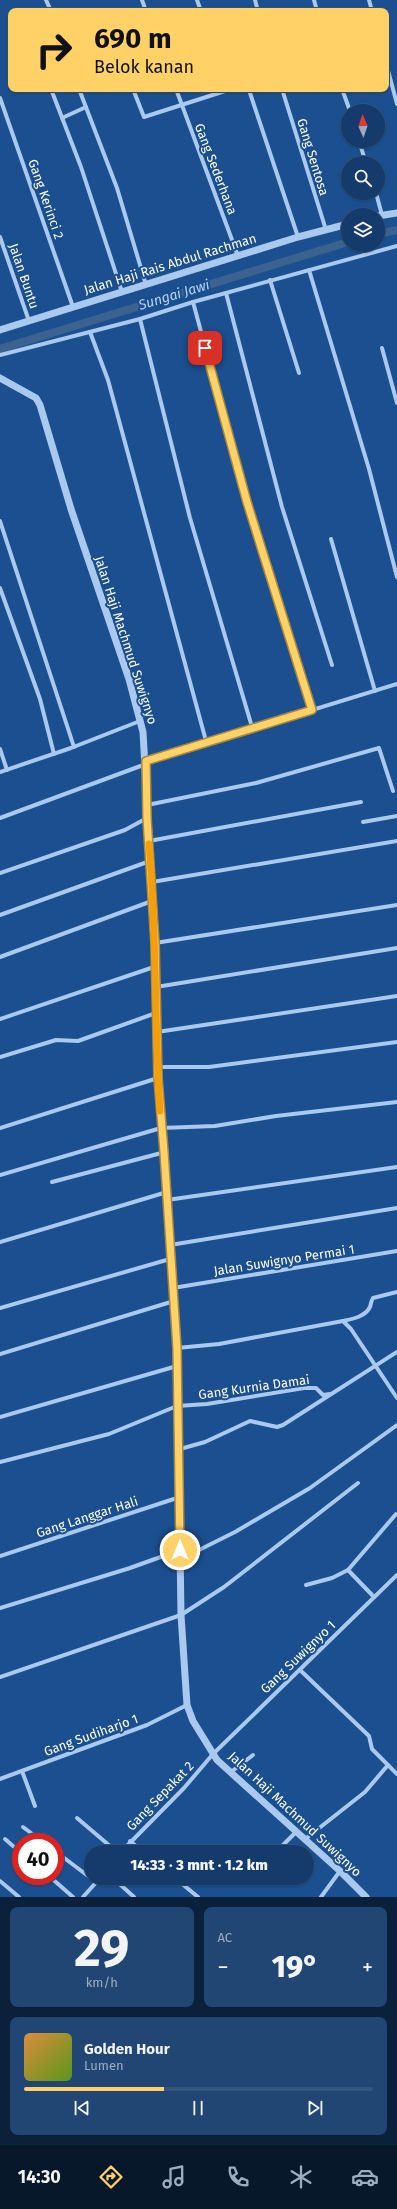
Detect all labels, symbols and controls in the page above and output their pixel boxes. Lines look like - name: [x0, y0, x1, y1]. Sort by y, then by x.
- text: 690 m: [94, 22, 172, 55]
- icon: right: [28, 24, 80, 76]
- text: Belok kanan: [94, 56, 194, 78]
- north arrow: [341, 104, 385, 148]
- map controls: [341, 104, 385, 252]
- street label: Gang Sentosa: [294, 117, 332, 197]
- street label: Gang Sederhana: [192, 121, 240, 217]
- button: search: [341, 156, 385, 200]
- street label: Gang Kerinci 2: [25, 157, 67, 241]
- button: layers: [341, 208, 385, 252]
- street label: Jalan Haji Rais Abdul Rachman: [82, 231, 258, 297]
- street label: Jalan Buntu: [6, 241, 42, 311]
- water label: Sungai Jawi: [135, 276, 212, 314]
- pin: [188, 331, 222, 365]
- icon: arrive: [194, 337, 216, 359]
- street label: Jalan Haji Machmud Suwignyo: [92, 554, 160, 726]
- street label: Jalan Suwignyo Permai 1: [213, 1241, 355, 1279]
- street label: Gang Kurnia Damai: [197, 1372, 311, 1402]
- street label: Gang Langgar Hali: [34, 1493, 140, 1541]
- position arrow: [159, 1529, 201, 1571]
- street label: Gang Suwignyo 1: [258, 1618, 338, 1696]
- street label: Gang Sudiharjo 1: [42, 1711, 140, 1759]
- street label: Jalan Haji Machmud Suwignyo: [225, 1748, 365, 1880]
- street label: Gang Sepakat 2: [123, 1758, 197, 1834]
- speed limit sign: 40: [12, 1833, 64, 1885]
- text: 14:33 · 3 mnt · 1.2 km: [130, 1856, 268, 1874]
- text: 29: [74, 1917, 129, 1980]
- text: AC: [218, 1930, 232, 1945]
- text: 19°: [272, 1949, 319, 1985]
- text: −: [218, 1954, 229, 1981]
- text: +: [362, 1954, 373, 1981]
- text: km/h: [86, 1975, 118, 1990]
- text: Golden Hour: [84, 2040, 170, 2058]
- text: Lumen: [84, 2058, 124, 2073]
- icon: previous: [71, 2097, 93, 2119]
- icon: pause: [187, 2097, 209, 2119]
- icon: next: [304, 2097, 326, 2119]
- icon: directions: [97, 2163, 125, 2191]
- icon: music: [160, 2163, 188, 2191]
- icon: phone: [224, 2163, 252, 2191]
- icon: climate: [287, 2163, 315, 2191]
- icon: car: [351, 2163, 379, 2191]
- text: 14:30: [18, 2166, 61, 2188]

